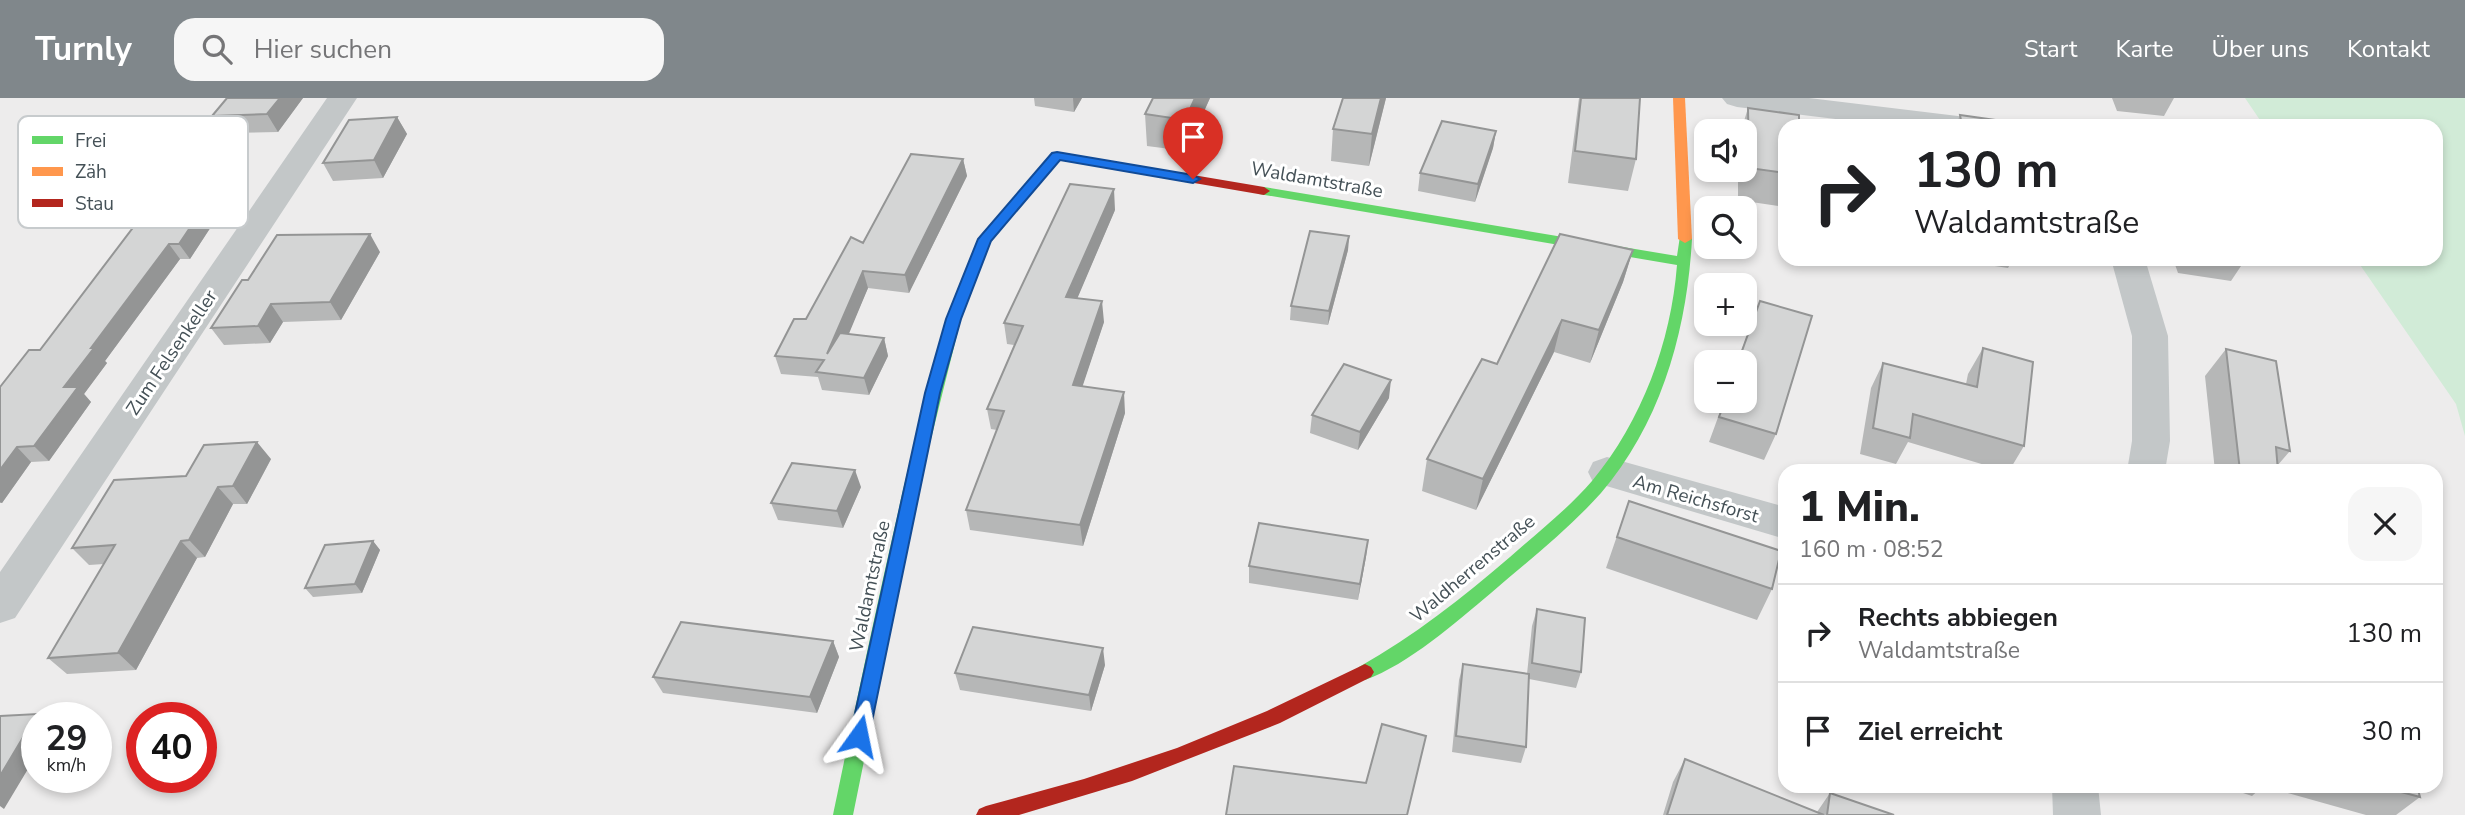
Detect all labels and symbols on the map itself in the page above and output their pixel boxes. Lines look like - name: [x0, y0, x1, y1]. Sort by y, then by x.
- pin: [1163, 107, 1223, 179]
- legend: [18, 116, 248, 228]
- text: Frei: [75, 128, 106, 154]
- street label: Waldamtstraße: [1249, 156, 1385, 204]
- text: Zäh: [75, 159, 107, 185]
- text: Stau: [75, 191, 114, 217]
- street label: Zum Felsenkeller: [120, 285, 224, 420]
- street label: Am Reichsforst: [1630, 469, 1762, 529]
- street label: Waldherrenstraße: [1405, 509, 1541, 629]
- street label: Waldamtstraße: [843, 518, 897, 654]
- position arrow: [822, 699, 896, 773]
- speed limit sign: 40: [126, 702, 217, 793]

